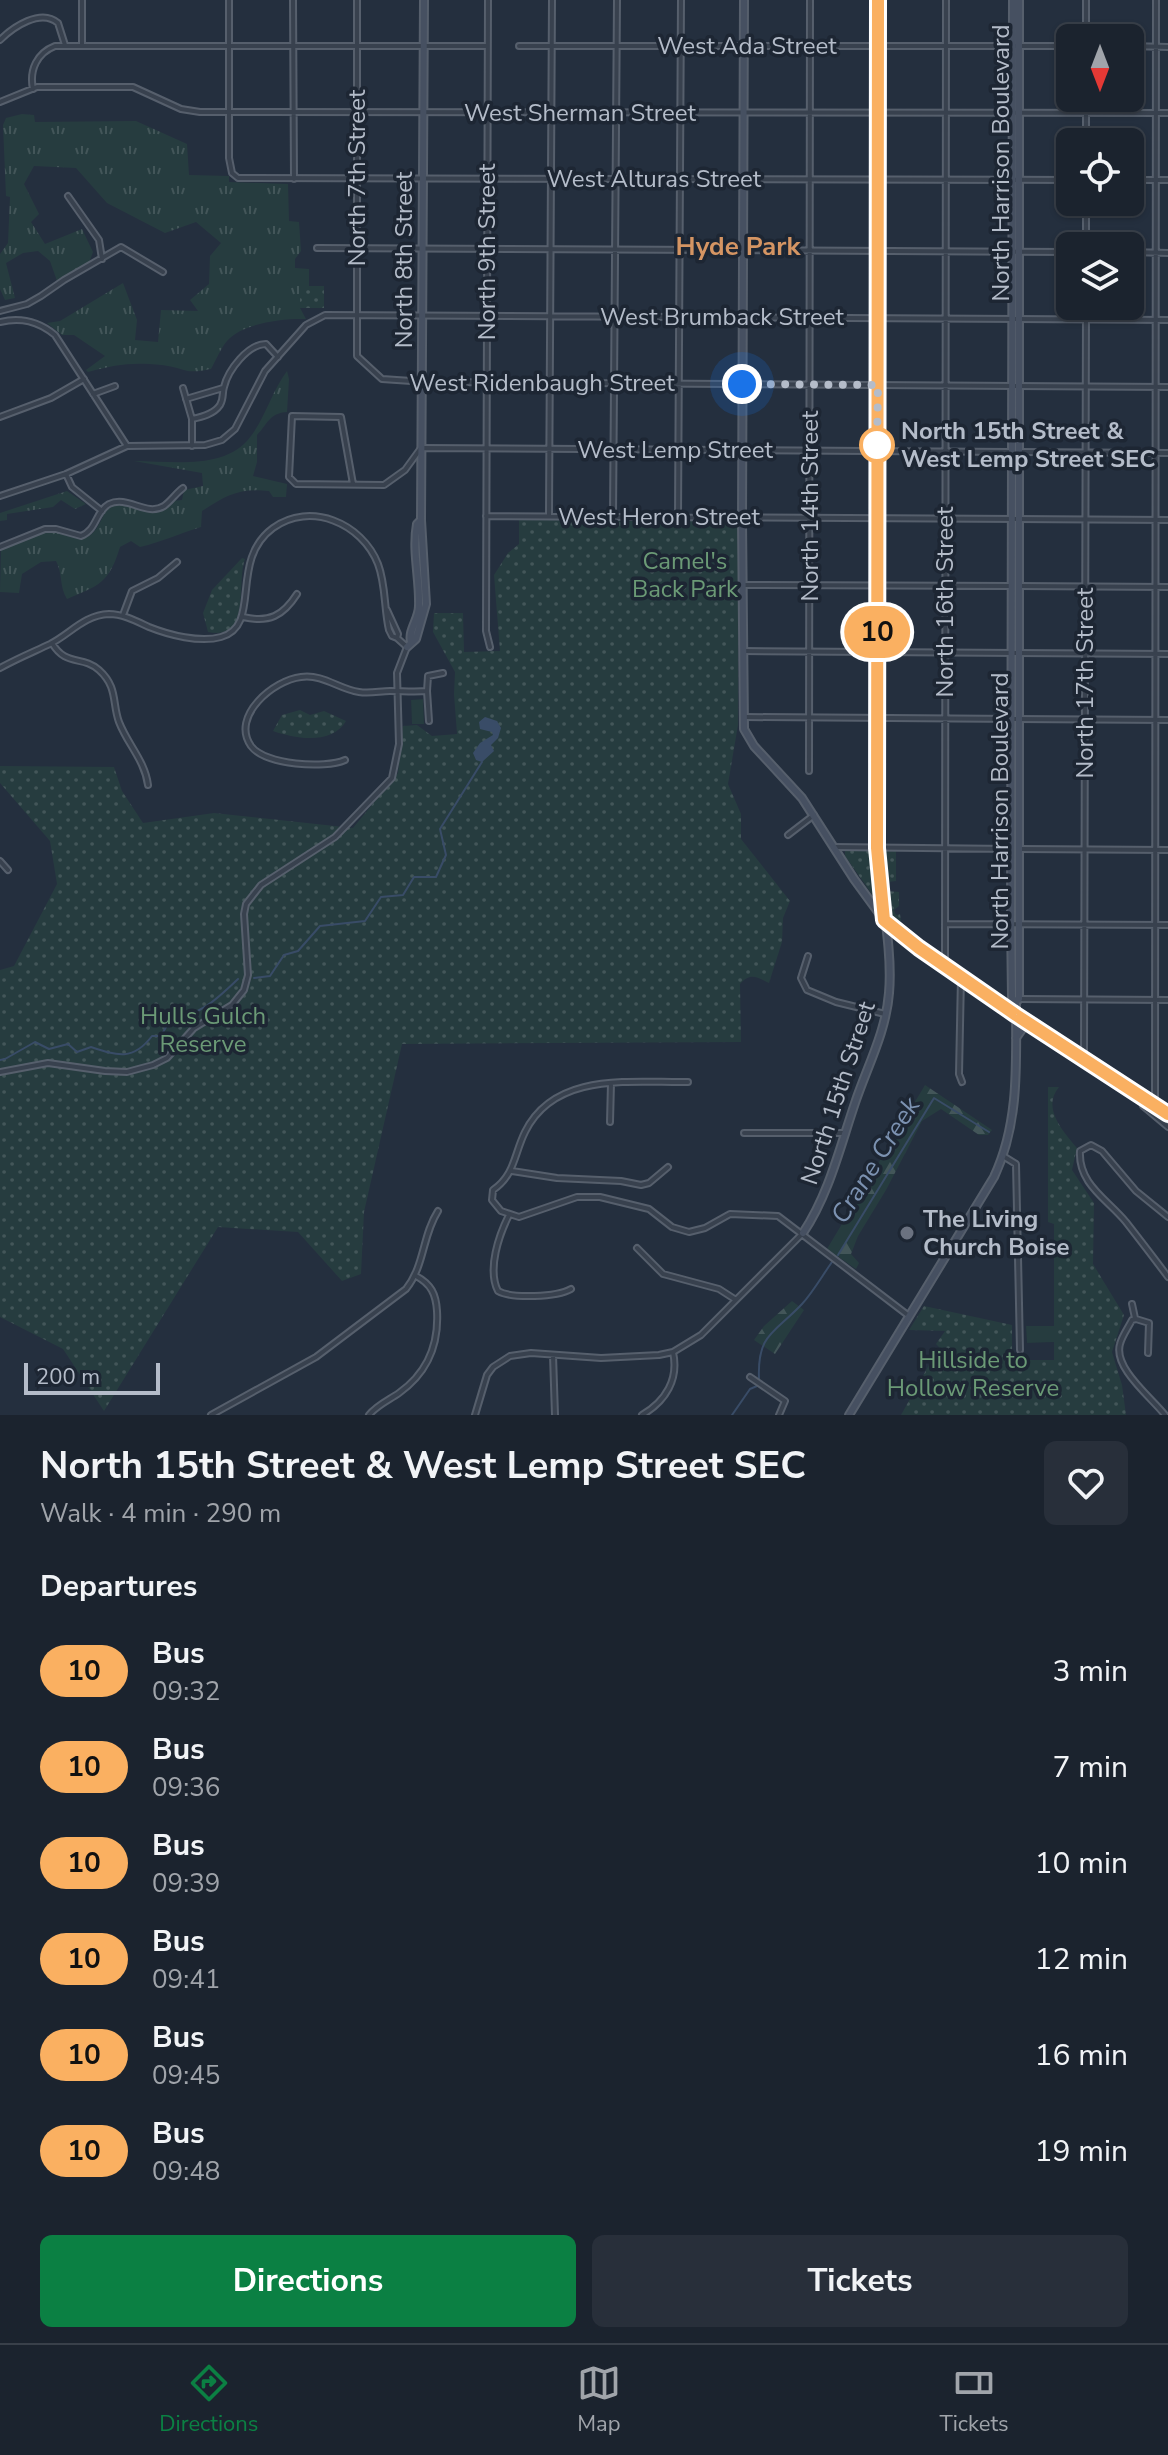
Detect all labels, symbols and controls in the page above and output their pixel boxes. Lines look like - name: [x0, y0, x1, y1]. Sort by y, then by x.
- north arrow: [1056, 24, 1144, 112]
- map controls: [1056, 24, 1144, 320]
- street label: North Harrison Boulevard: [985, 25, 1017, 301]
- street label: West Ada Street: [657, 30, 837, 62]
- street label: North 7th Street: [341, 89, 373, 266]
- street label: West Sherman Street: [464, 97, 697, 129]
- button: locate: [1056, 128, 1144, 216]
- street label: North 9th Street: [471, 163, 503, 340]
- street label: West Alturas Street: [547, 163, 762, 195]
- street label: North 8th Street: [388, 171, 420, 348]
- district label: Hyde Park: [676, 229, 802, 264]
- button: layers: [1056, 232, 1144, 320]
- street label: West Brumback Street: [600, 301, 845, 333]
- your location: [722, 364, 762, 404]
- street label: West Ridenbaugh Street: [409, 367, 675, 399]
- street label: North 14th Street: [794, 410, 826, 602]
- place label: North 15th Street & West Lemp Street SEC: [901, 415, 1156, 475]
- marker: North 15th Street & West Lemp Street SEC: [860, 428, 894, 462]
- street label: West Lemp Street: [577, 434, 773, 466]
- street label: West Heron Street: [558, 501, 761, 533]
- street label: North 16th Street: [929, 506, 961, 698]
- park label: Camel's Back Park: [632, 545, 739, 605]
- street label: North 17th Street: [1069, 587, 1101, 779]
- line badge: 10: [841, 606, 913, 658]
- text: 10: [860, 613, 894, 651]
- street label: North Harrison Boulevard: [984, 673, 1016, 949]
- street label: North 15th Street: [793, 997, 883, 1189]
- park label: Hulls Gulch Reserve: [140, 1000, 266, 1060]
- water label: Crane Creek: [823, 1089, 929, 1230]
- place label: The Living Church Boise: [923, 1203, 1069, 1263]
- marker: The Living Church Boise: [898, 1224, 916, 1242]
- park label: Hillside to Hollow Reserve: [887, 1344, 1059, 1404]
- scale bar: [24, 1359, 160, 1395]
- text: 200 m: [36, 1362, 100, 1392]
- text: North 15th Street & West Lemp Street SEC: [40, 1440, 806, 1491]
- button: heart: [1044, 1441, 1128, 1525]
- text: Walk · 4 min · 290 m: [40, 1496, 281, 1531]
- text: Departures: [40, 1566, 197, 1607]
- text: Bus: [152, 1633, 205, 1674]
- text: 3 min: [1053, 1651, 1128, 1692]
- text: 10: [67, 1652, 101, 1690]
- text: 09:32: [152, 1674, 220, 1709]
- text: Bus: [152, 1729, 205, 1770]
- text: 7 min: [1053, 1747, 1128, 1788]
- text: 10: [67, 1748, 101, 1786]
- text: 09:36: [152, 1770, 220, 1805]
- text: Bus: [152, 1825, 205, 1866]
- text: 10 min: [1035, 1843, 1128, 1884]
- text: 10: [67, 1844, 101, 1882]
- text: 09:39: [152, 1866, 220, 1901]
- text: Bus: [152, 1921, 205, 1962]
- text: 12 min: [1035, 1939, 1128, 1980]
- text: 10: [67, 1940, 101, 1978]
- text: 09:41: [152, 1962, 220, 1997]
- text: Bus: [152, 2017, 205, 2058]
- text: 16 min: [1035, 2035, 1128, 2076]
- text: 10: [67, 2036, 101, 2074]
- text: 09:45: [152, 2058, 220, 2093]
- text: Bus: [152, 2113, 205, 2154]
- text: 19 min: [1035, 2131, 1128, 2172]
- text: 10: [67, 2132, 101, 2170]
- text: 09:48: [152, 2154, 220, 2189]
- button: Directions: [40, 2235, 576, 2327]
- button: Tickets: [592, 2235, 1128, 2327]
- tab: Directions: [159, 2361, 258, 2439]
- tab: Map: [577, 2361, 621, 2439]
- tab: Tickets: [939, 2361, 1009, 2439]

